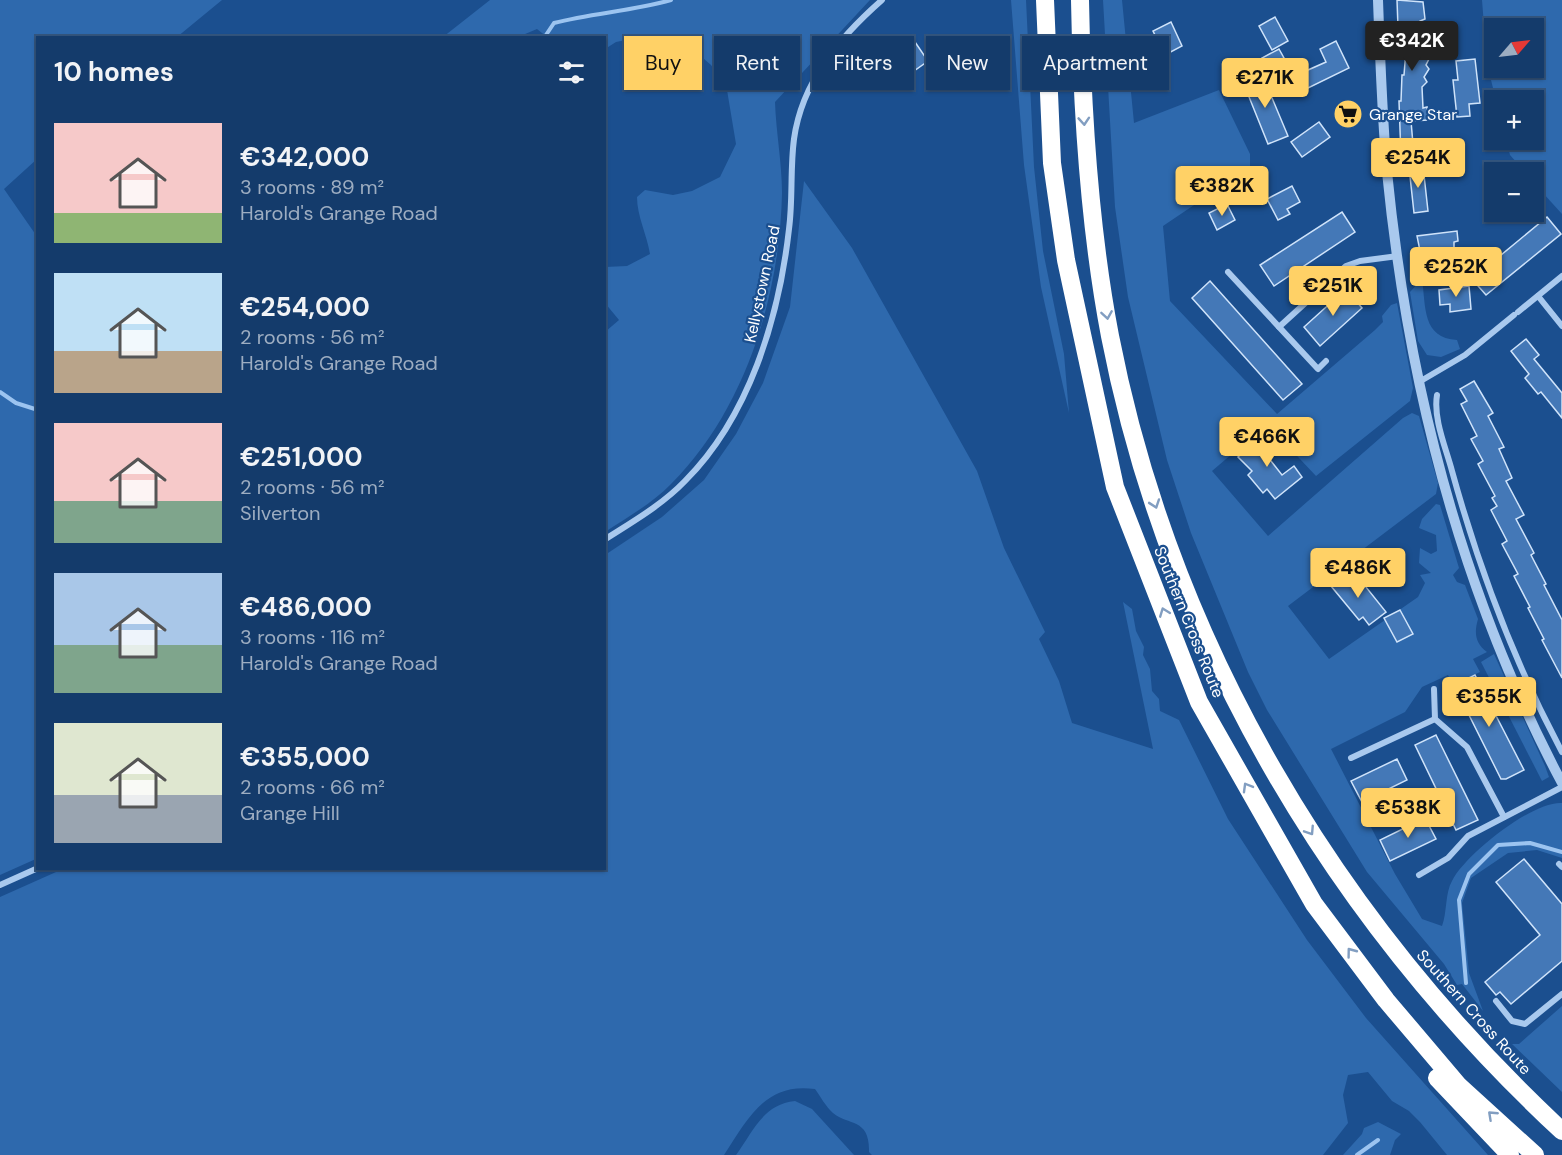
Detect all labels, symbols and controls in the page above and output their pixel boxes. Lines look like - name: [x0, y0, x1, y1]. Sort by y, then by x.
- north arrow: [1484, 18, 1544, 78]
- map controls: [1484, 18, 1544, 222]
- pin: €342K: [1370, 21, 1454, 72]
- text: €342K: [1379, 27, 1445, 53]
- chip: Buy: [624, 36, 702, 90]
- chip: Rent: [714, 36, 800, 90]
- chip: Filters: [812, 36, 914, 90]
- chip: New: [926, 36, 1010, 90]
- chip: Apartment: [1022, 36, 1169, 90]
- text: 10 homes: [54, 55, 174, 89]
- icon: filters: [555, 56, 588, 89]
- pin: €271K: [1223, 58, 1307, 109]
- text: €271K: [1236, 64, 1294, 90]
- button: +: [1484, 90, 1544, 150]
- supermarket icon: Grange Star: [1332, 98, 1364, 130]
- place label: Grange Star: [1369, 104, 1457, 125]
- one-way arrow: [1078, 117, 1091, 126]
- pin: €254K: [1376, 138, 1460, 189]
- text: €342,000: [240, 140, 369, 174]
- text: €254K: [1385, 144, 1451, 170]
- icon: home: [102, 147, 174, 219]
- button: −: [1484, 162, 1544, 222]
- pin: €382K: [1180, 166, 1264, 217]
- text: €382K: [1190, 172, 1254, 198]
- text: 3 rooms · 89 m²: [240, 174, 384, 200]
- text: Harold's Grange Road: [240, 200, 438, 226]
- street label: Kellystown Road: [739, 223, 785, 345]
- pin: €252K: [1414, 247, 1498, 298]
- text: €252K: [1424, 253, 1488, 279]
- pin: €251K: [1291, 266, 1375, 317]
- text: €251K: [1303, 272, 1363, 298]
- text: €254,000: [240, 290, 370, 324]
- icon: home: [102, 297, 174, 369]
- one-way arrow: [1100, 310, 1113, 320]
- text: 2 rooms · 56 m²: [240, 324, 385, 350]
- text: Harold's Grange Road: [240, 350, 438, 376]
- pin: €466K: [1225, 417, 1309, 468]
- text: €466K: [1233, 423, 1301, 449]
- text: €251,000: [240, 440, 363, 474]
- icon: home: [102, 447, 174, 519]
- text: 2 rooms · 56 m²: [240, 474, 385, 500]
- one-way arrow: [1148, 498, 1161, 509]
- text: Silverton: [240, 500, 321, 526]
- street label: Southern Cross Route: [1149, 543, 1229, 701]
- pin: €486K: [1316, 548, 1400, 599]
- text: €486K: [1324, 554, 1392, 580]
- text: €486,000: [240, 590, 372, 624]
- icon: home: [102, 597, 174, 669]
- one-way arrow: [1158, 607, 1171, 618]
- text: 3 rooms · 116 m²: [240, 624, 385, 650]
- text: Harold's Grange Road: [240, 650, 438, 676]
- pin: €355K: [1447, 677, 1531, 728]
- text: €355K: [1456, 683, 1522, 709]
- text: €355,000: [240, 740, 370, 774]
- icon: home: [102, 747, 174, 819]
- text: 2 rooms · 66 m²: [240, 774, 385, 800]
- one-way arrow: [1243, 783, 1255, 794]
- pin: €538K: [1366, 788, 1450, 839]
- text: €538K: [1375, 794, 1441, 820]
- text: Grange Hill: [240, 800, 340, 826]
- one-way arrow: [1302, 825, 1314, 835]
- street label: Southern Cross Route: [1412, 945, 1536, 1079]
- one-way arrow: [1347, 948, 1358, 959]
- one-way arrow: [1488, 1112, 1499, 1123]

